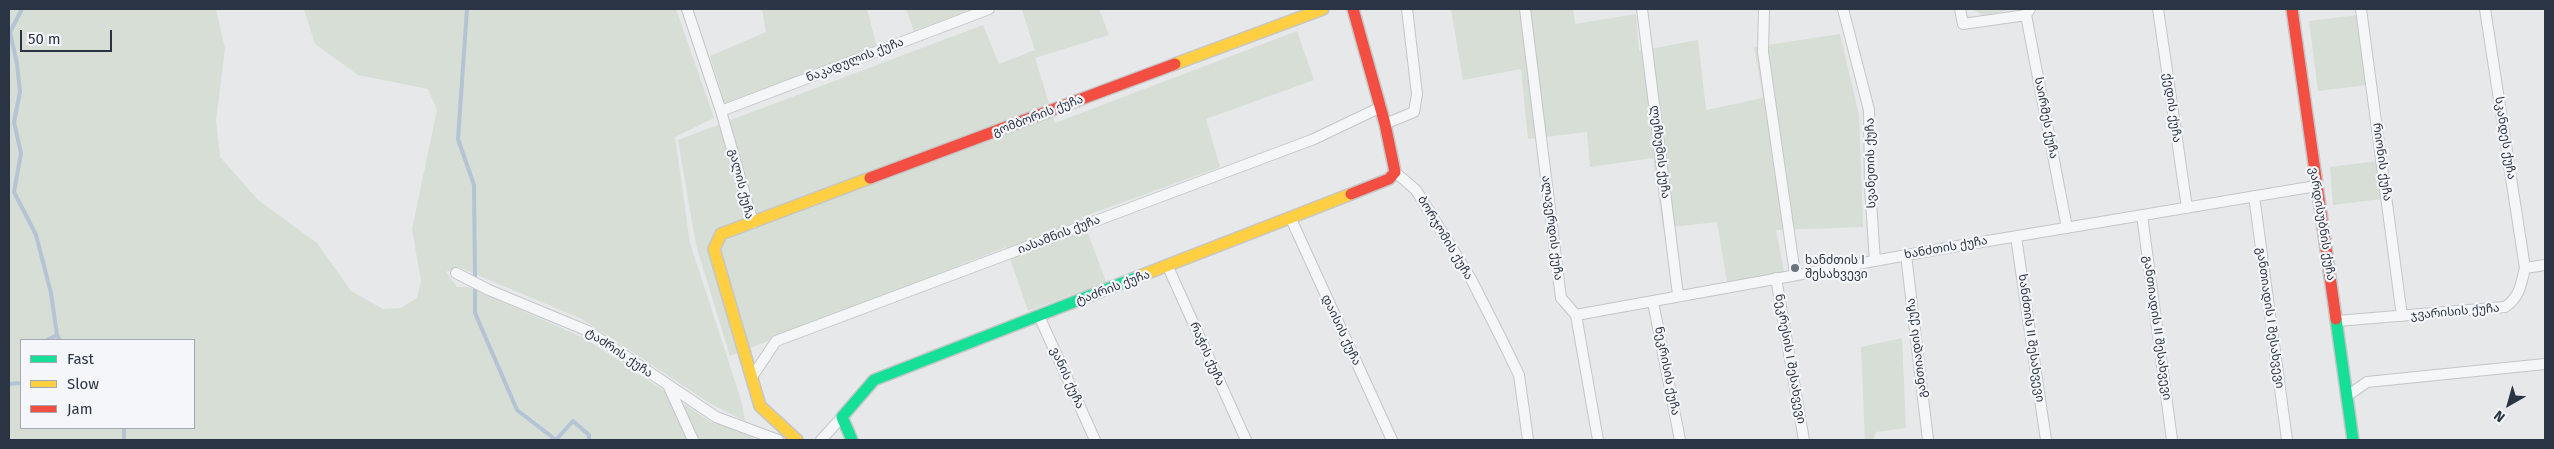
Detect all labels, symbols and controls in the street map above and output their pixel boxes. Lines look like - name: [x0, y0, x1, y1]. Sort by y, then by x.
- scale bar: [22, 20, 115, 52]
- text: 50 m: [28, 30, 61, 48]
- street label: ნაკადულის ქუჩა: [804, 35, 906, 85]
- street label: ქედის ქუჩა: [2160, 72, 2184, 144]
- street label: საირმეს ქუჩა: [2031, 76, 2061, 160]
- street label: გომბორის ქუჩა: [991, 92, 1085, 140]
- street label: სკანდეს ქუჩა: [2491, 96, 2519, 180]
- street label: ლეჩხუმის ქუჩა: [1647, 104, 1673, 200]
- street label: სვანეთის ქუჩა: [1863, 118, 1879, 208]
- street label: რიონის ქუჩა: [2369, 122, 2395, 202]
- street label: გალის ქუჩა: [725, 147, 757, 221]
- street label: ვარდისუბნის ქუჩა: [2306, 166, 2338, 282]
- street label: ალავერდის ქუჩა: [1538, 175, 1566, 281]
- street label: ბორჯომის ქუჩა: [1414, 193, 1476, 283]
- street label: იასამნის ქუჩა: [1016, 213, 1102, 257]
- street label: ხანძთის ქუჩა: [1903, 234, 1989, 262]
- street label: განთიადის I შესახვევი: [2253, 247, 2287, 389]
- place label: ხანძთის I შესახვევი: [1805, 254, 1868, 282]
- street label: განთიადის II შესახვევი: [2140, 255, 2174, 401]
- marker: ხანძთის I შესახვევი: [1789, 262, 1801, 274]
- street label: ტაძრის ქუჩა: [1074, 267, 1152, 309]
- street label: ხანძთის II შესახვევი: [2015, 273, 2047, 403]
- street label: დაისის ქუჩა: [1318, 292, 1364, 368]
- street label: ნეკრესის I შესახვევი: [1771, 293, 1809, 425]
- street label: განთიადის ქუჩა: [1904, 297, 1930, 399]
- street label: ჯვარისის ქუჩა: [2410, 301, 2500, 323]
- street label: რაჭის ქუჩა: [1187, 320, 1227, 388]
- street label: ტაძრის ქუჩა: [583, 325, 655, 381]
- street label: ნეკრისის ქუჩა: [1651, 325, 1683, 417]
- legend: [20, 339, 195, 429]
- street label: ვანის ქუჩა: [1047, 345, 1087, 411]
- text: Fast: [67, 350, 94, 368]
- text: Slow: [67, 375, 99, 393]
- north arrow: [2484, 379, 2534, 429]
- text: Jam: [67, 400, 93, 418]
- text: N: [2491, 407, 2508, 426]

